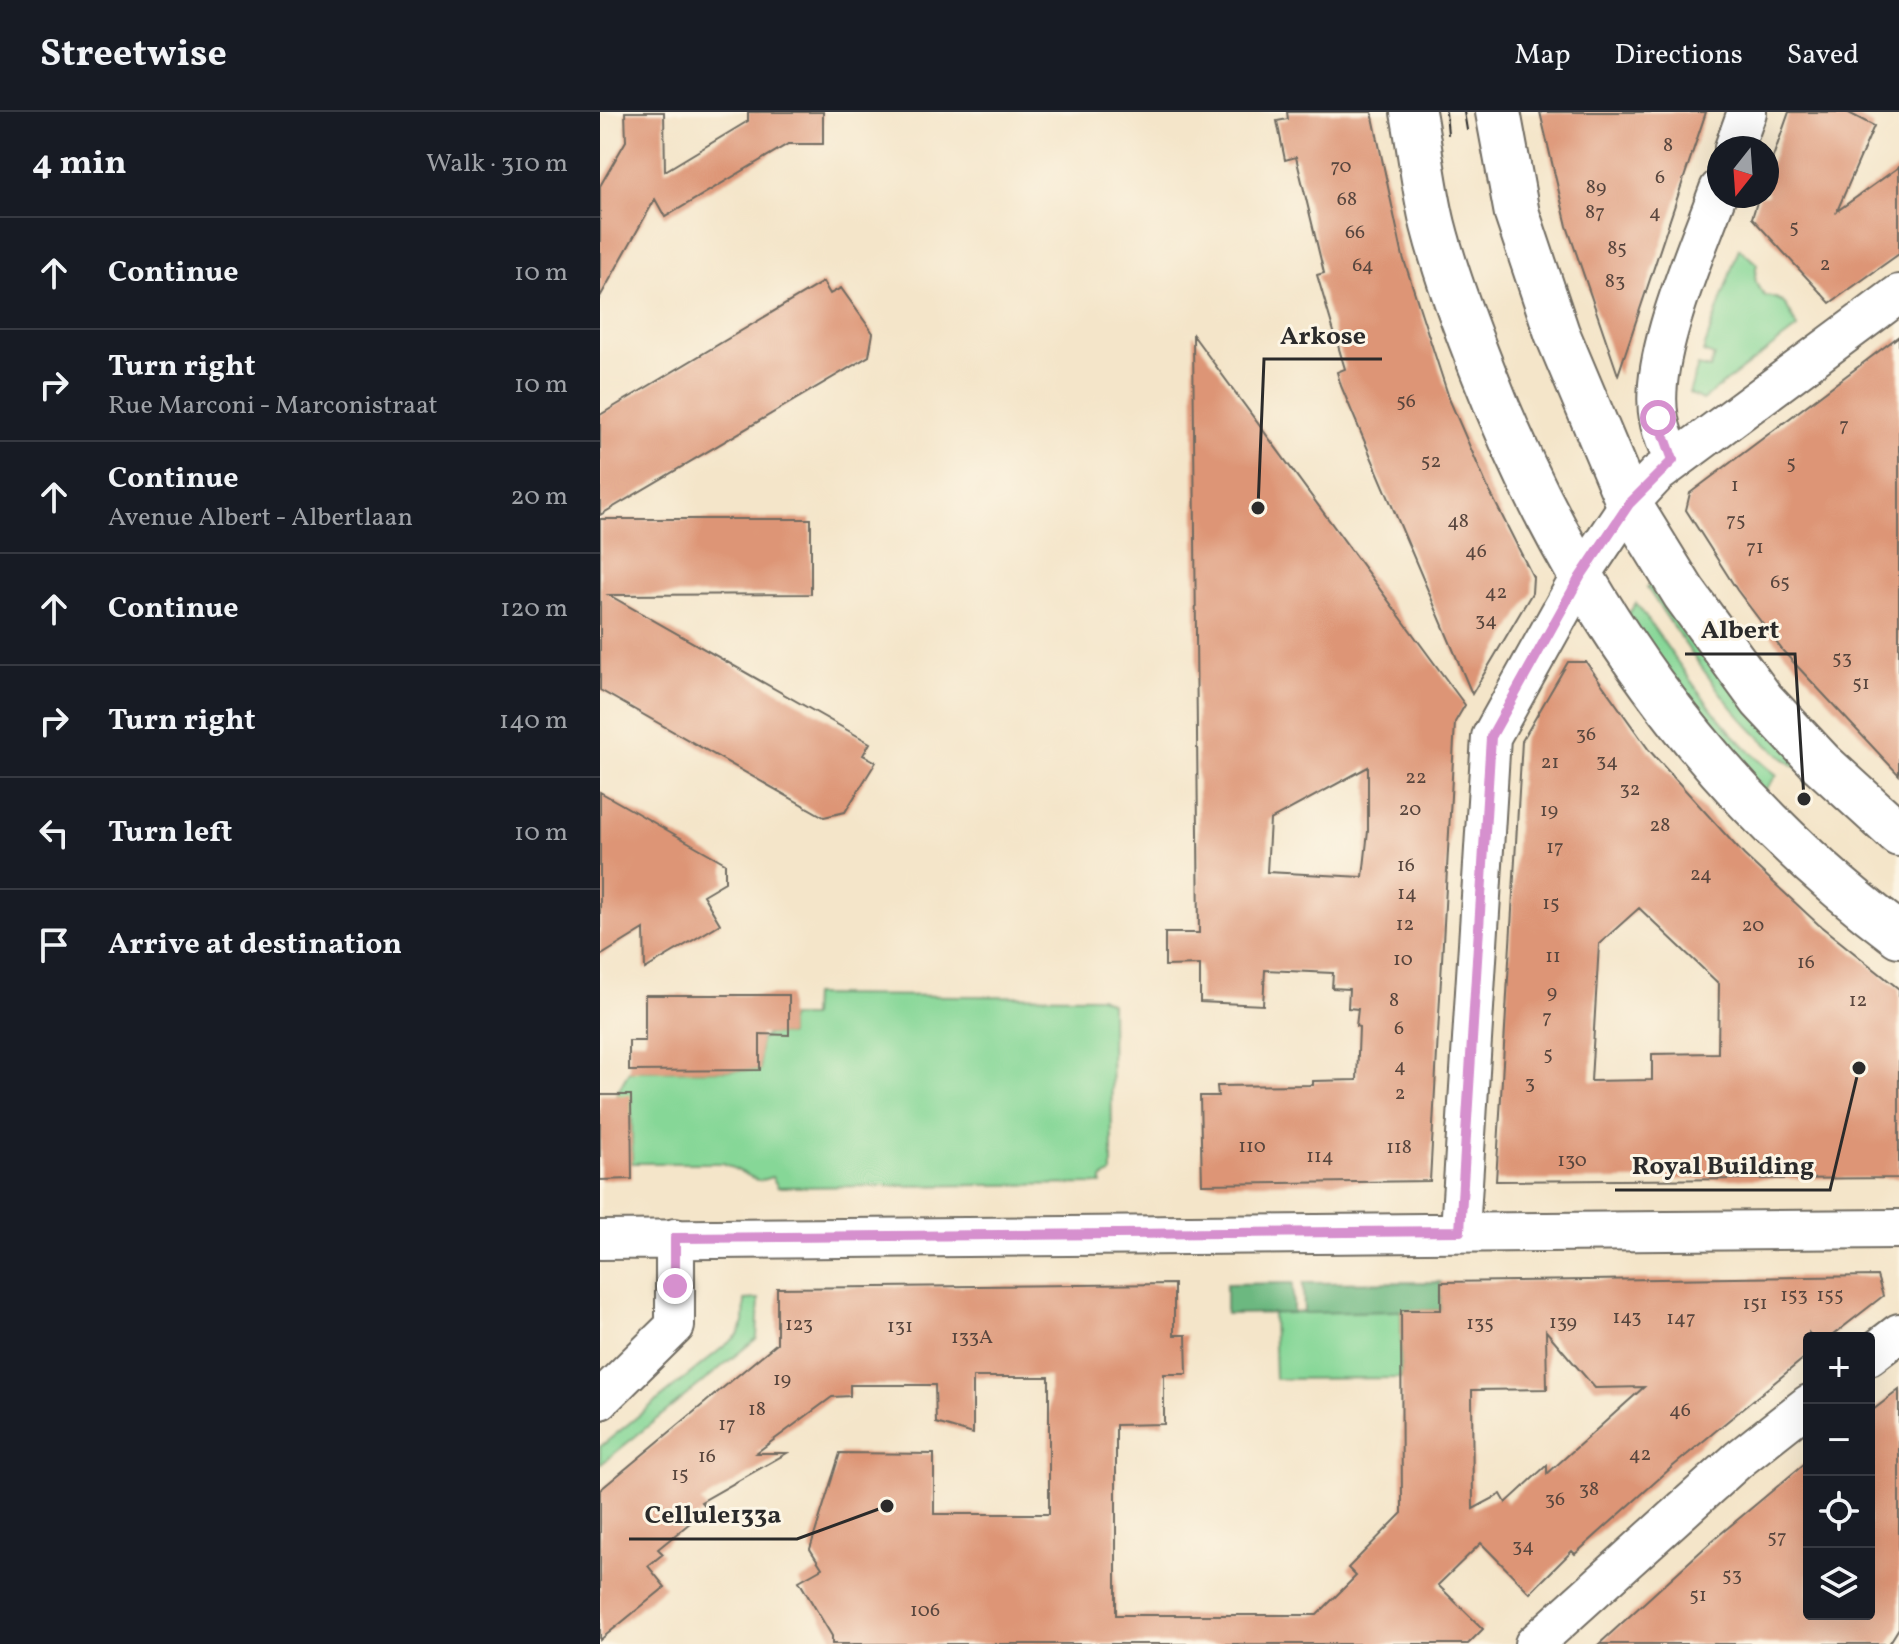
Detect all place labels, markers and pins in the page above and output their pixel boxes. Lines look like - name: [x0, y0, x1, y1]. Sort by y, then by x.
- callout: Arkose: [1264, 309, 1382, 359]
- callout: Albert: [1685, 604, 1795, 654]
- callout: Royal Building: [1615, 1140, 1830, 1190]
- callout: Cellule133a: [629, 1489, 797, 1539]

